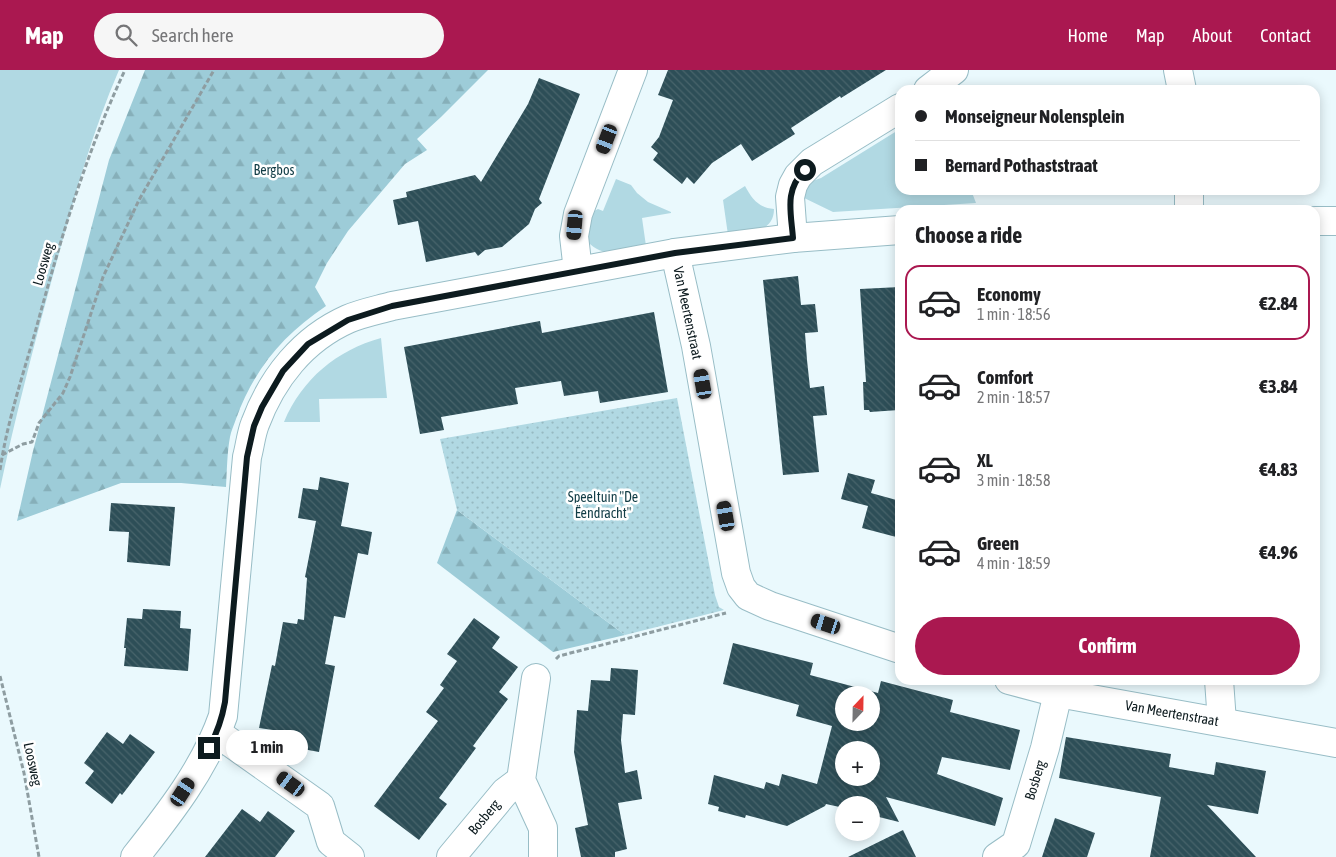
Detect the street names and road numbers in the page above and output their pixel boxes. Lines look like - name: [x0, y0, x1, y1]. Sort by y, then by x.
- street label: Loosweg: [29, 241, 57, 287]
- street label: Van Meertenstraat: [670, 265, 706, 361]
- street label: Van Meertenstraat: [1124, 697, 1220, 729]
- street label: Loosweg: [21, 741, 45, 787]
- street label: Bosberg: [1021, 758, 1049, 802]
- street label: Bosberg: [465, 796, 503, 838]

